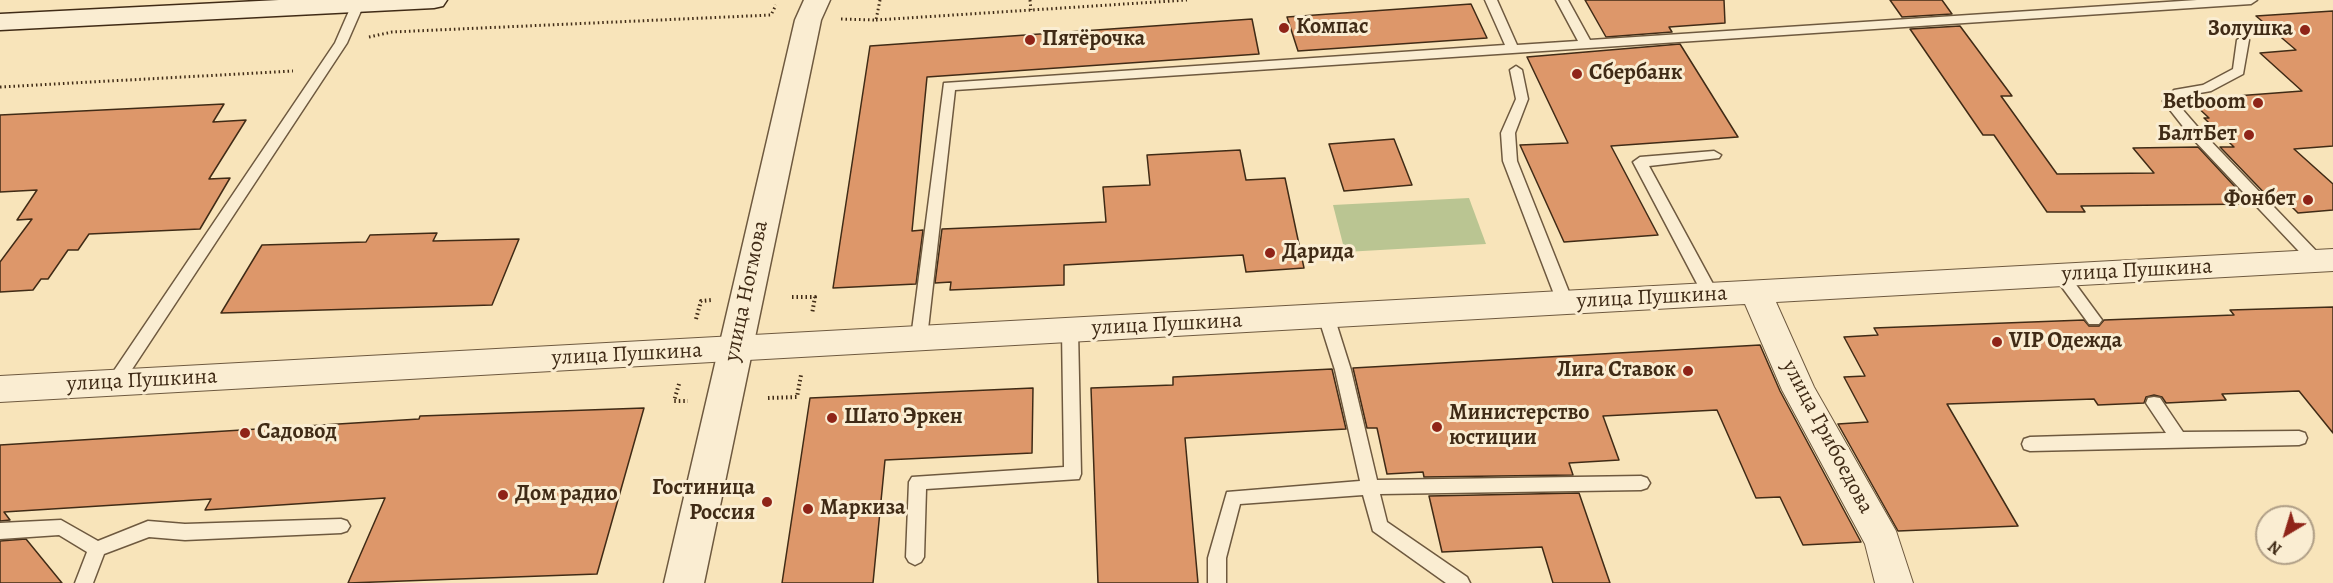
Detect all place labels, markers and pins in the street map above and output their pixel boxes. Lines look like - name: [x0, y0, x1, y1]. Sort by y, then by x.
- place label: Компас: [1296, 15, 1369, 41]
- place label: Золушка: [2208, 17, 2293, 43]
- marker: Компас: [1277, 21, 1291, 35]
- marker: Золушка: [2298, 23, 2312, 37]
- place label: Пятёрочка: [1042, 27, 1145, 53]
- marker: Пятёрочка: [1023, 33, 1037, 47]
- place label: Сбербанк: [1589, 61, 1683, 87]
- marker: Сбербанк: [1570, 67, 1584, 81]
- place label: Betboom: [2162, 90, 2246, 116]
- marker: Betboom: [2251, 96, 2265, 110]
- place label: БалтБет: [2157, 122, 2237, 148]
- marker: БалтБет: [2242, 128, 2256, 142]
- place label: Фонбет: [2224, 187, 2296, 213]
- marker: Фонбет: [2301, 193, 2315, 207]
- place label: Дарида: [1282, 240, 1354, 266]
- marker: Дарида: [1263, 246, 1277, 260]
- place label: VIP Одежда: [2009, 329, 2122, 355]
- marker: VIP Одежда: [1990, 335, 2004, 349]
- place label: Лига Ставок: [1557, 358, 1676, 384]
- marker: Лига Ставок: [1681, 364, 1695, 378]
- place label: Министерство юстиции: [1449, 401, 1589, 452]
- place label: Шато Эркен: [844, 405, 963, 431]
- marker: Шато Эркен: [825, 411, 839, 425]
- place label: Садовод: [257, 420, 337, 446]
- marker: Министерство юстиции: [1430, 420, 1444, 434]
- marker: Садовод: [238, 426, 252, 440]
- place label: Гостиница Россия: [652, 476, 755, 528]
- place label: Дом радио: [515, 482, 618, 508]
- marker: Дом радио: [496, 488, 510, 502]
- marker: Гостиница Россия: [760, 495, 774, 509]
- place label: Маркиза: [820, 496, 905, 522]
- marker: Маркиза: [801, 502, 815, 516]

